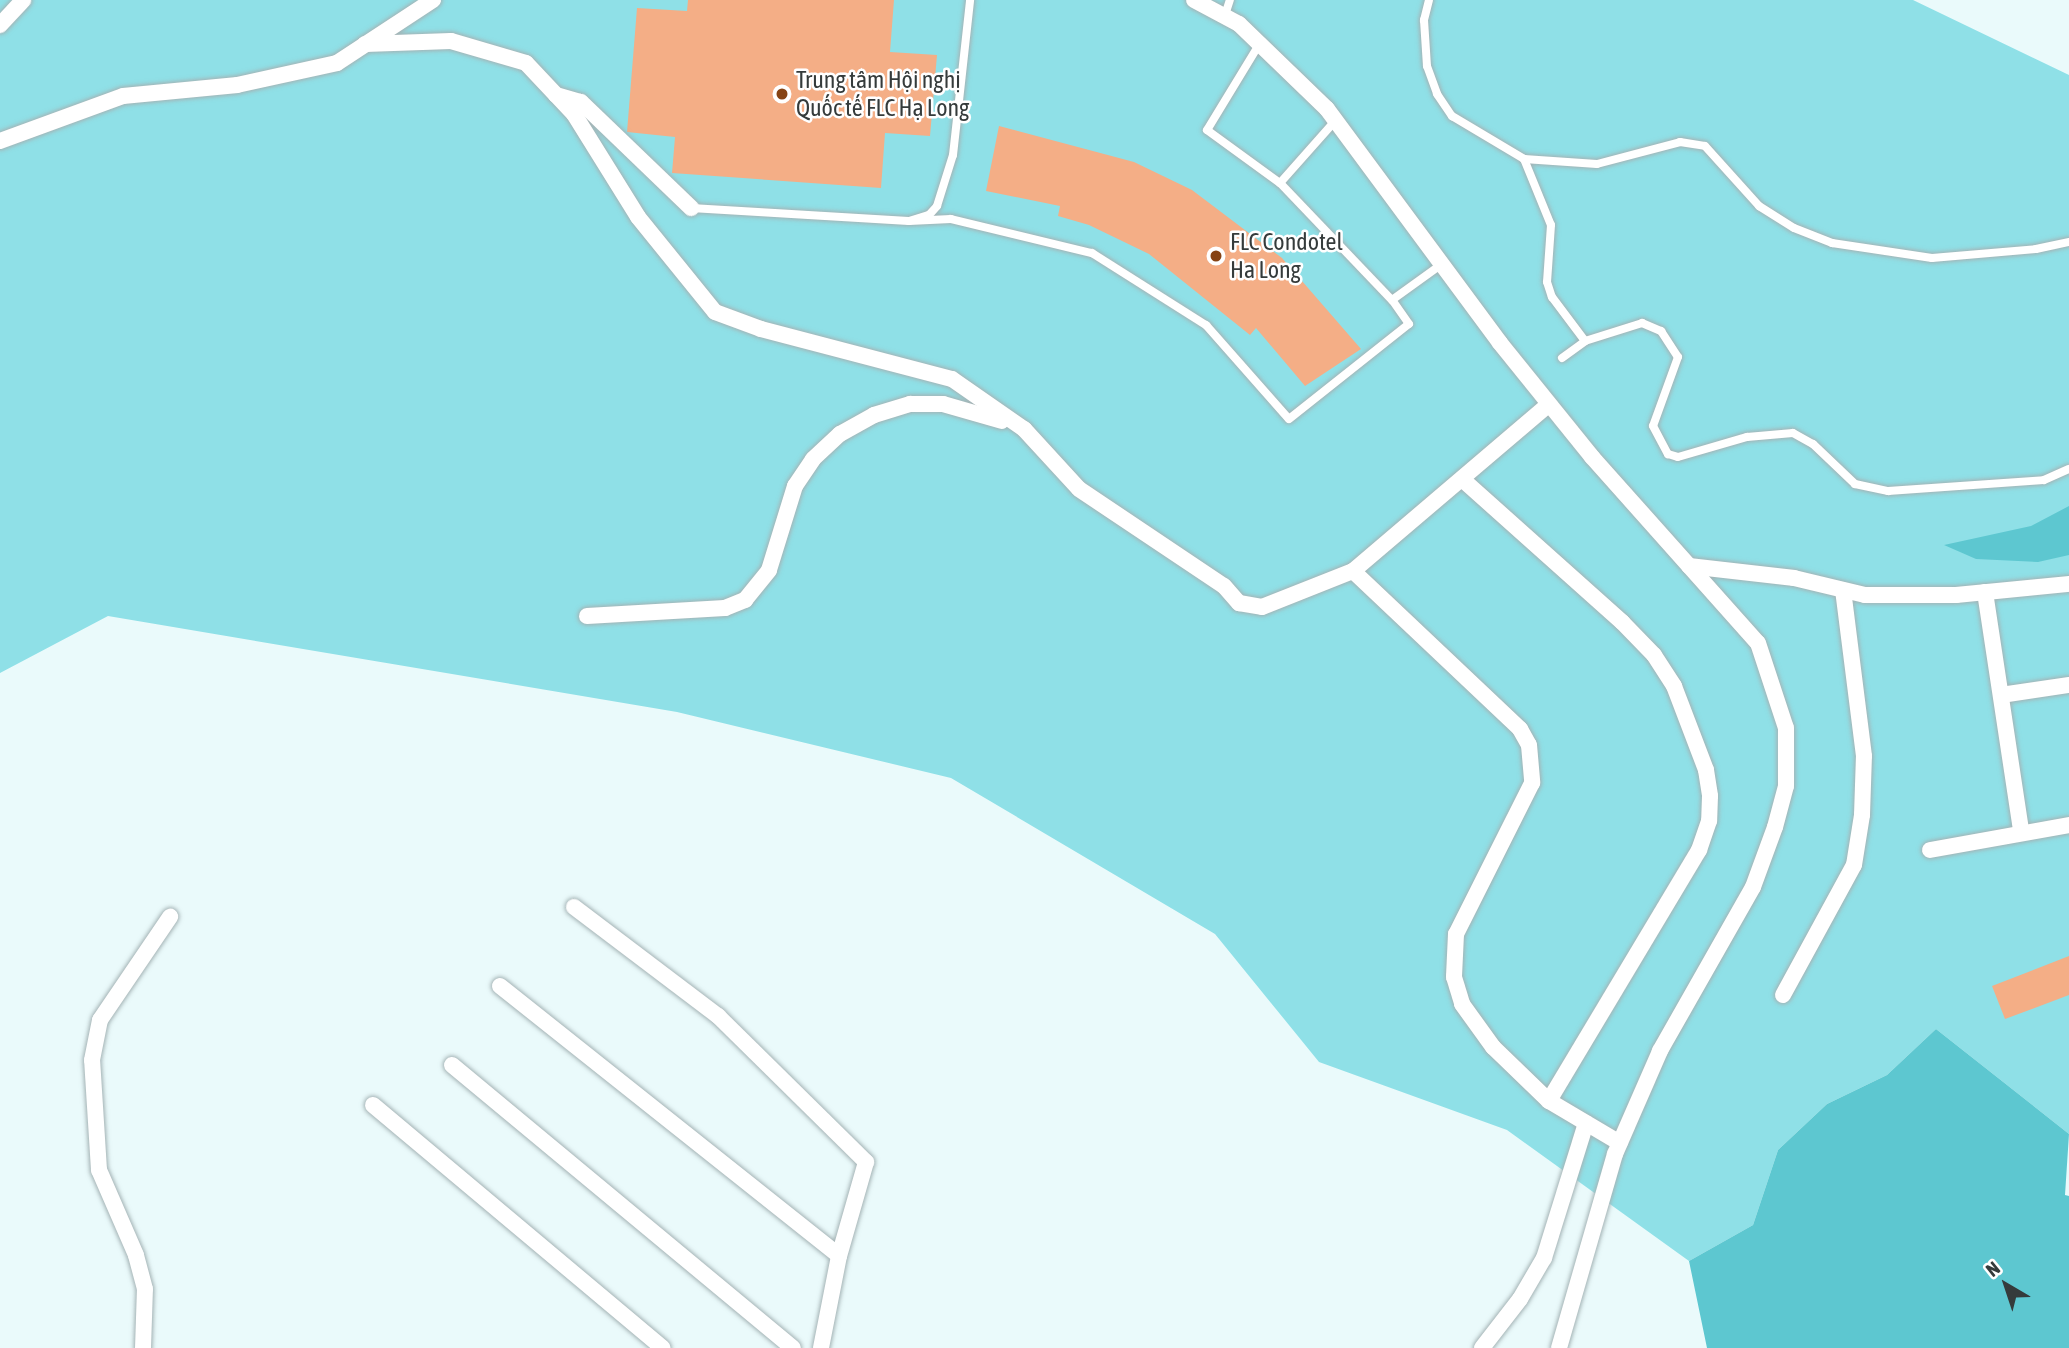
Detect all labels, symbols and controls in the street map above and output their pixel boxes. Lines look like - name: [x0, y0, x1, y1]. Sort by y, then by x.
- place label: Trung tâm Hội nghị Quốc tế FLC Hạ Long: [796, 66, 969, 122]
- marker: Trung tâm Hội nghị Quốc tế FLC Hạ Long: [774, 86, 790, 102]
- place label: FLC Condotel Ha Long: [1230, 228, 1343, 284]
- marker: FLC Condotel Ha Long: [1208, 248, 1224, 264]
- north arrow: [1971, 1250, 2041, 1320]
- text: N: [1982, 1257, 2004, 1281]

